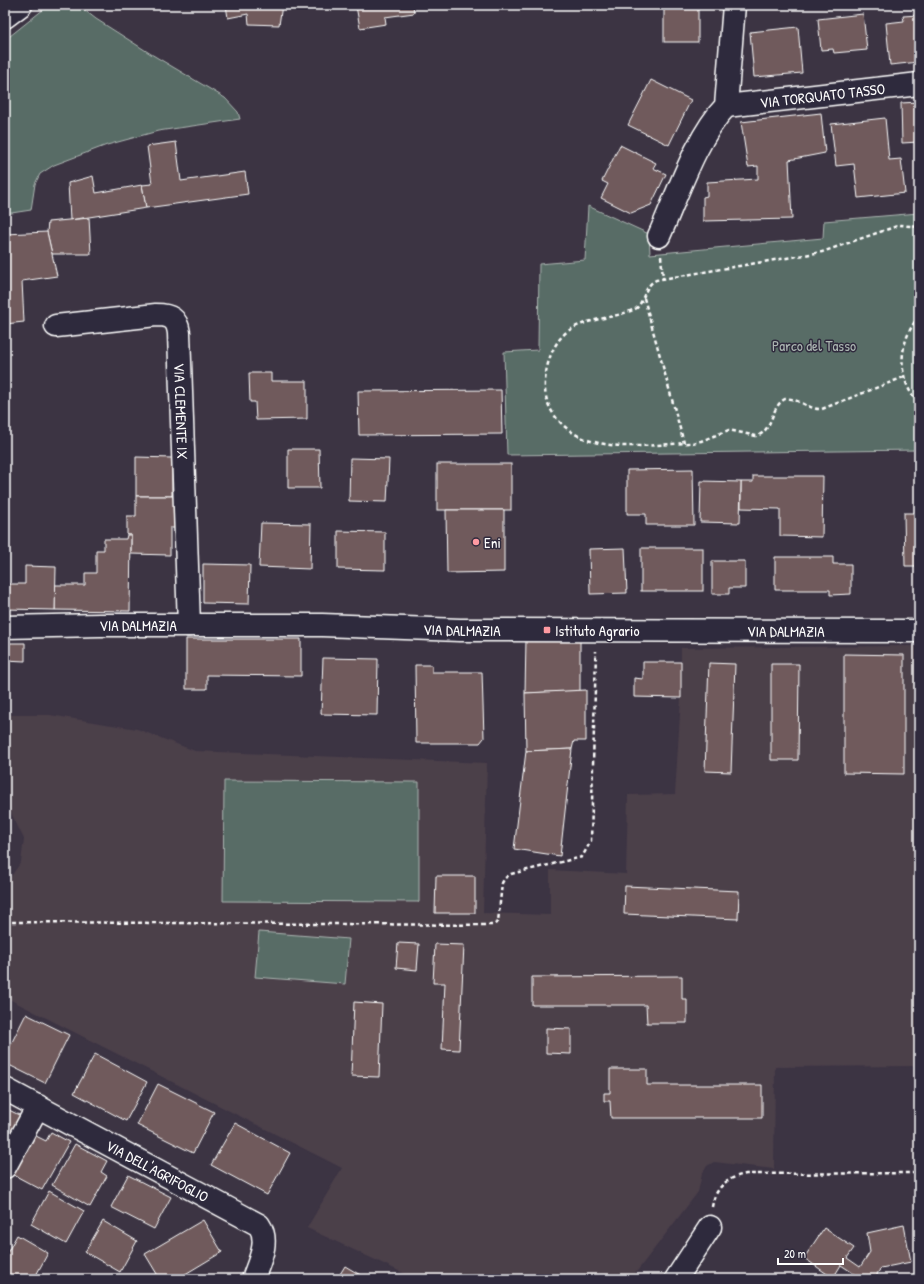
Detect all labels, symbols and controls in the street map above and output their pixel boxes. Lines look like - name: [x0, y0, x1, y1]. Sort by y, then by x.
- street label: VIA TORQUATO TASSO: [759, 77, 886, 113]
- park label: Parco del Tasso: [772, 335, 856, 356]
- street label: VIA CLEMENTE IX: [170, 363, 194, 460]
- place label: Eni: [484, 532, 501, 553]
- marker: Eni: [471, 537, 481, 547]
- street label: VIA DALMAZIA: [99, 615, 177, 636]
- street label: VIA DALMAZIA: [423, 618, 501, 641]
- place label: Istituto Agrario: [555, 620, 639, 641]
- street label: VIA DALMAZIA: [747, 620, 825, 641]
- marker: Istituto Agrario: [542, 625, 552, 635]
- street label: VIA DELL'AGRIFOGLIO: [102, 1135, 213, 1207]
- scale bar: [778, 1240, 843, 1266]
- text: 20 m: [784, 1245, 806, 1262]

